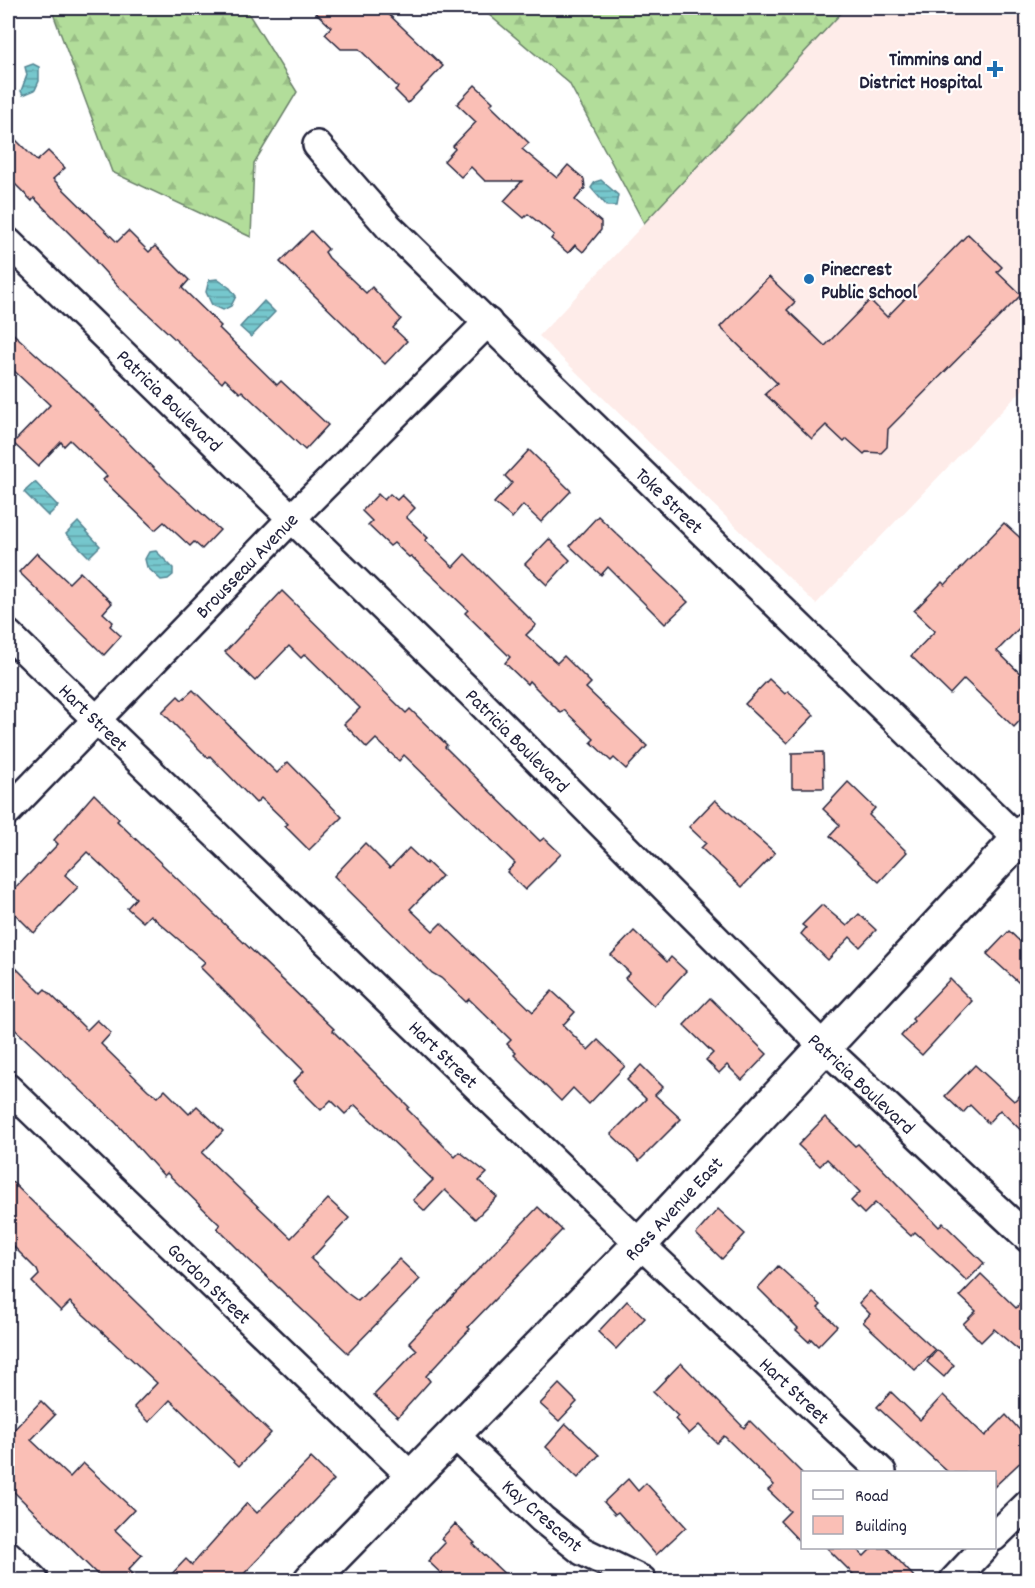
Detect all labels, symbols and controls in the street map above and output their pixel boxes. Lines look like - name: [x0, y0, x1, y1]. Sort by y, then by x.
- place label: Timmins and District Hospital: [859, 47, 982, 98]
- marker: Timmins and District Hospital: [986, 60, 1004, 78]
- place label: Pinecrest Public School: [821, 257, 917, 308]
- marker: Pinecrest Public School: [802, 272, 816, 286]
- street label: Patricia Boulevard: [109, 344, 227, 460]
- street label: Toke Street: [628, 462, 708, 542]
- street label: Brousseau Avenue: [190, 508, 306, 626]
- street label: Hart Street: [51, 679, 133, 760]
- street label: Patricia Boulevard: [457, 684, 574, 801]
- street label: Hart Street: [401, 1016, 483, 1097]
- street label: Patricia Boulevard: [800, 1028, 920, 1142]
- street label: Ross Avenue East: [619, 1152, 731, 1268]
- street label: Gordon Street: [160, 1238, 256, 1332]
- street label: Hart Street: [751, 1352, 835, 1432]
- legend: [801, 1471, 996, 1549]
- street label: Kay Crescent: [494, 1474, 588, 1560]
- text: Road: [855, 1485, 889, 1510]
- text: Building: [855, 1515, 907, 1540]

